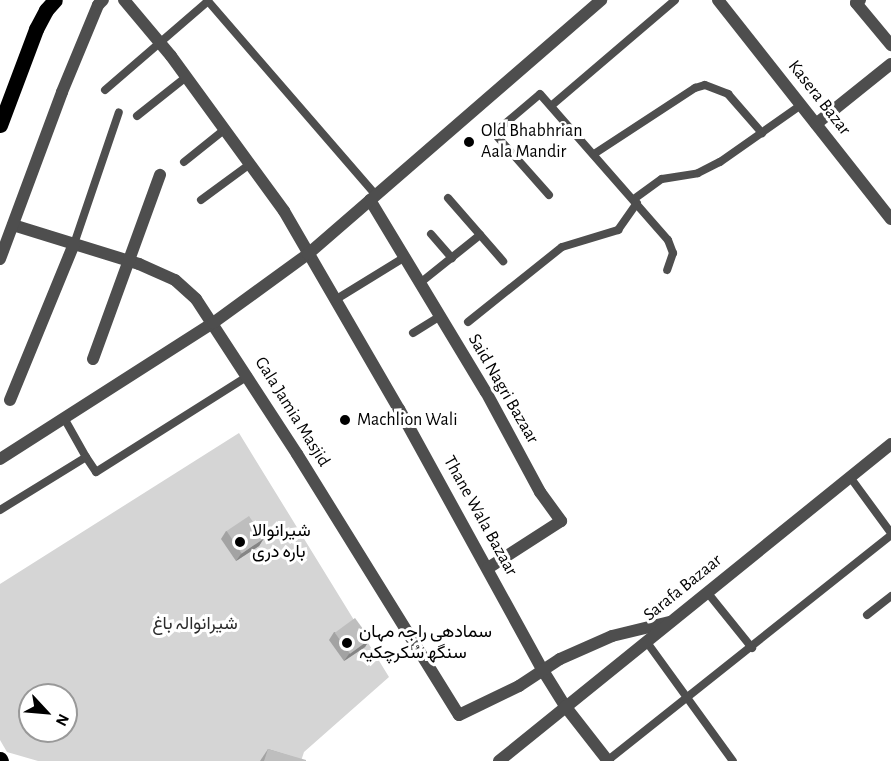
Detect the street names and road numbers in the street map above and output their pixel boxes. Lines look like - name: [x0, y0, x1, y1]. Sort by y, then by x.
- street label: Kasera Bazar: [783, 56, 855, 140]
- street label: Said Nagri Bazaar: [463, 330, 543, 448]
- street label: Gala Jamia Masjid: [250, 353, 334, 471]
- street label: Thane Wala Bazaar: [438, 452, 522, 580]
- street label: Sarafa Bazaar: [640, 550, 726, 626]

